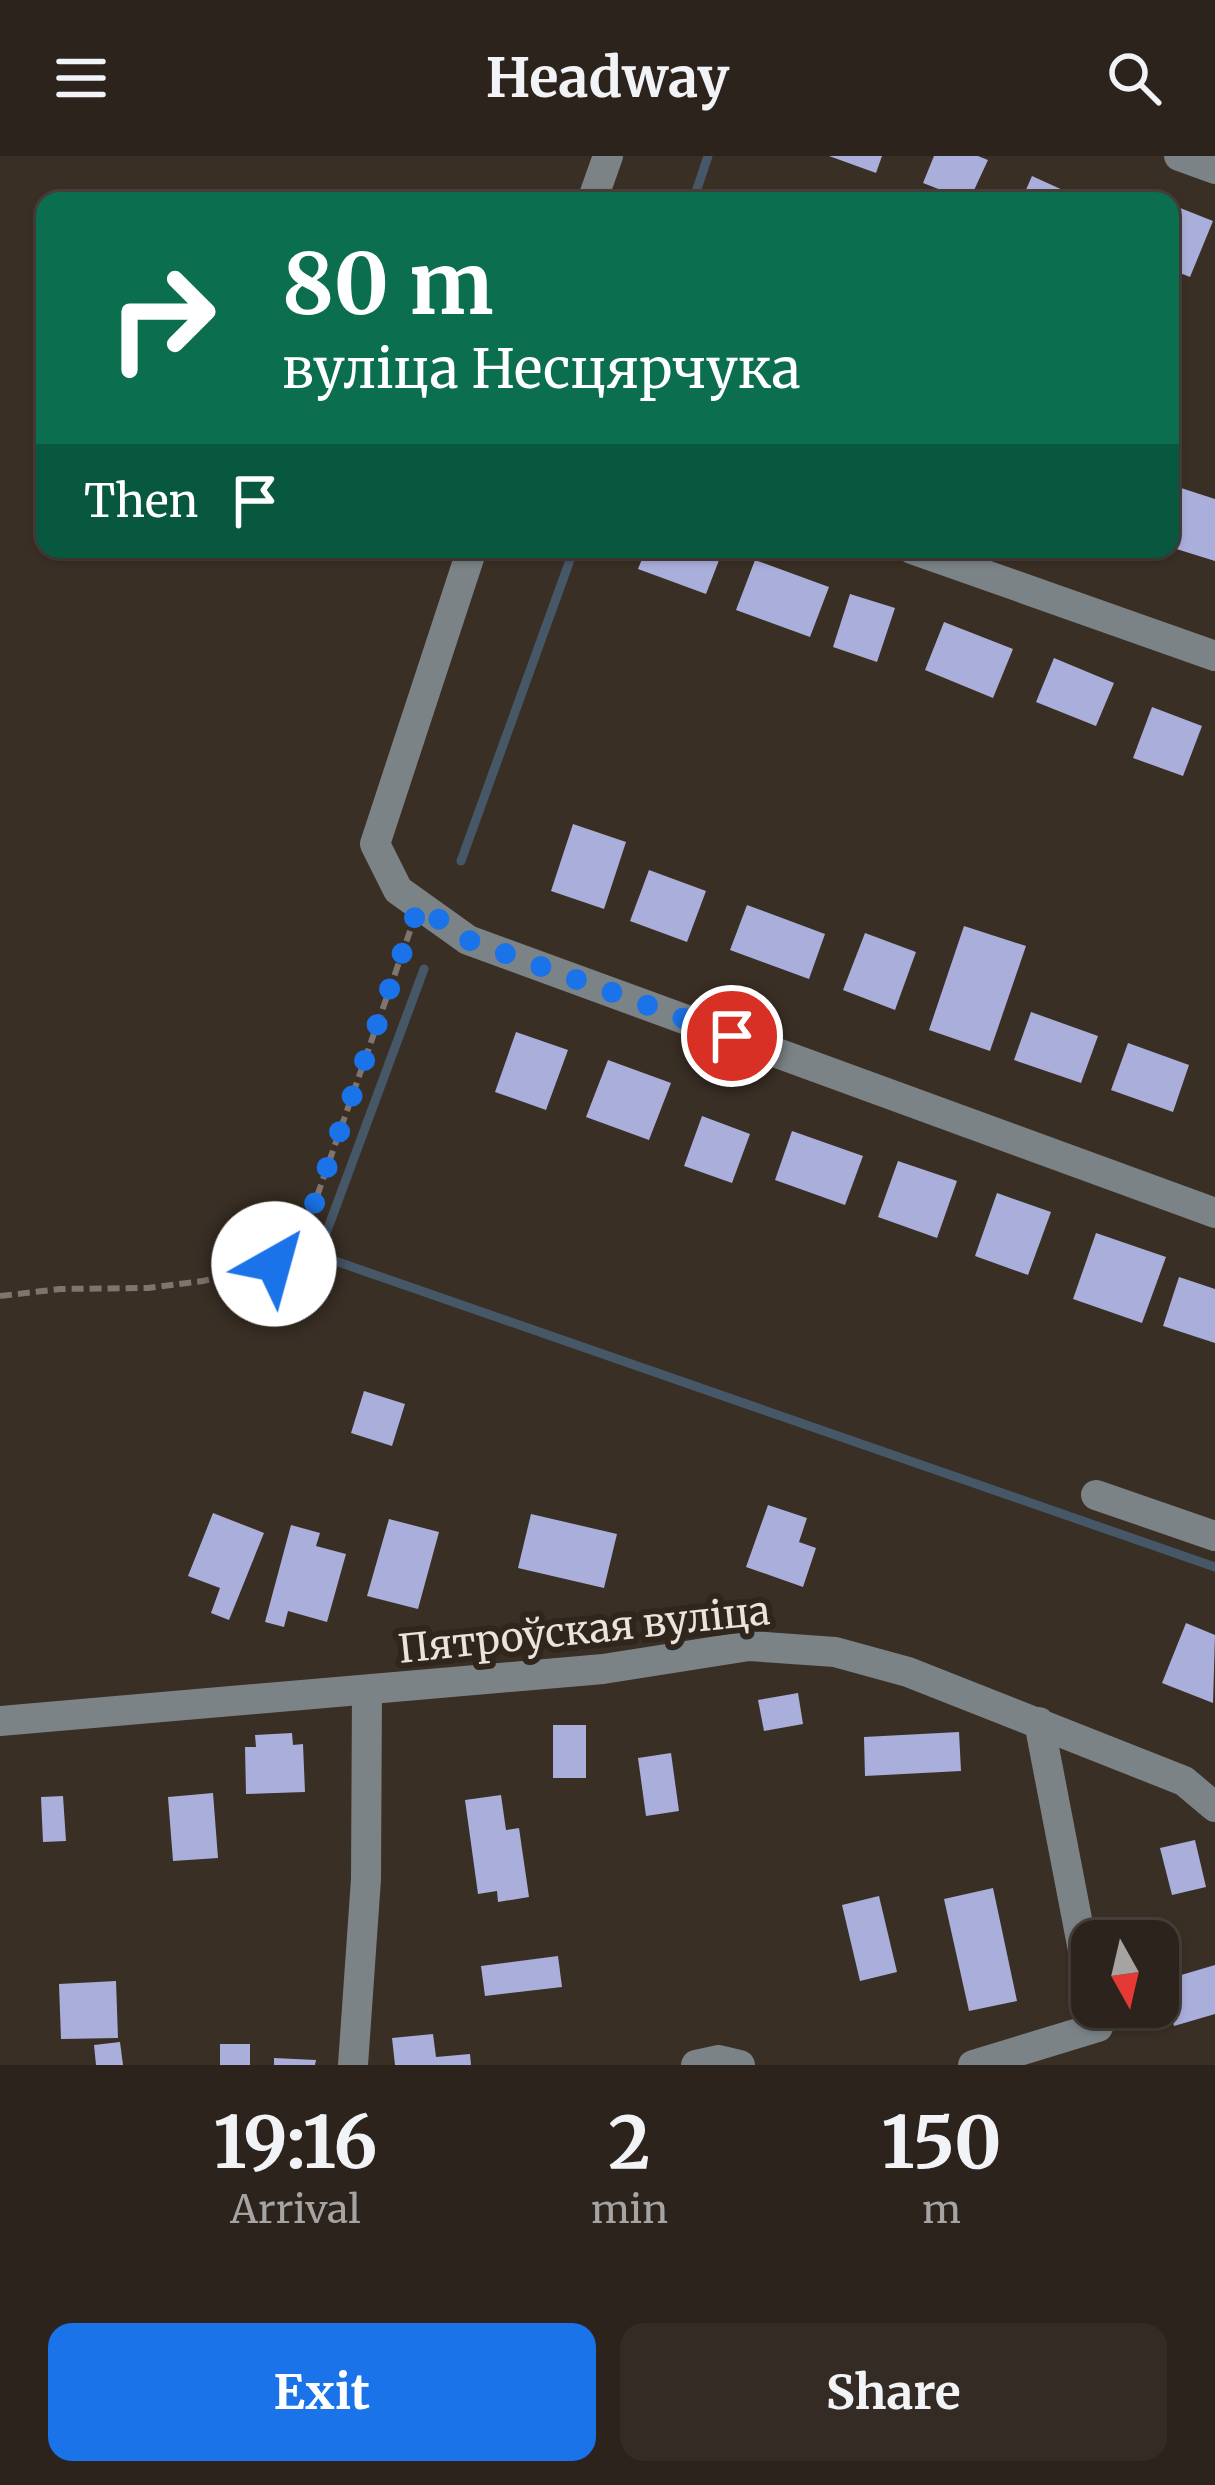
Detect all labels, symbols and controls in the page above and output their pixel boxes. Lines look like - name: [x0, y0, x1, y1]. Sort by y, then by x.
- text: Headway: [486, 44, 729, 112]
- icon: menu: [48, 45, 114, 111]
- icon: search: [1101, 45, 1167, 111]
- text: 80 m: [282, 231, 494, 337]
- icon: right: [84, 240, 240, 396]
- text: вуліца Несцярчука: [282, 335, 801, 403]
- icon: arrive: [222, 468, 288, 534]
- text: Then: [84, 473, 198, 529]
- pin: [681, 985, 783, 1087]
- icon: arrive: [699, 1003, 765, 1069]
- position arrow: [211, 1201, 337, 1327]
- street label: Пятроўская вуліца: [396, 1586, 772, 1674]
- north arrow: [1071, 1920, 1179, 2028]
- map controls: [1071, 1920, 1179, 2028]
- text: 19:16: [213, 2097, 378, 2188]
- text: 2: [608, 2097, 651, 2188]
- text: 150: [881, 2097, 1002, 2188]
- text: Arrival: [230, 2185, 361, 2234]
- text: min: [591, 2185, 668, 2234]
- text: m: [922, 2185, 961, 2234]
- button: Exit: [48, 2323, 596, 2461]
- button: Share: [620, 2323, 1167, 2461]

